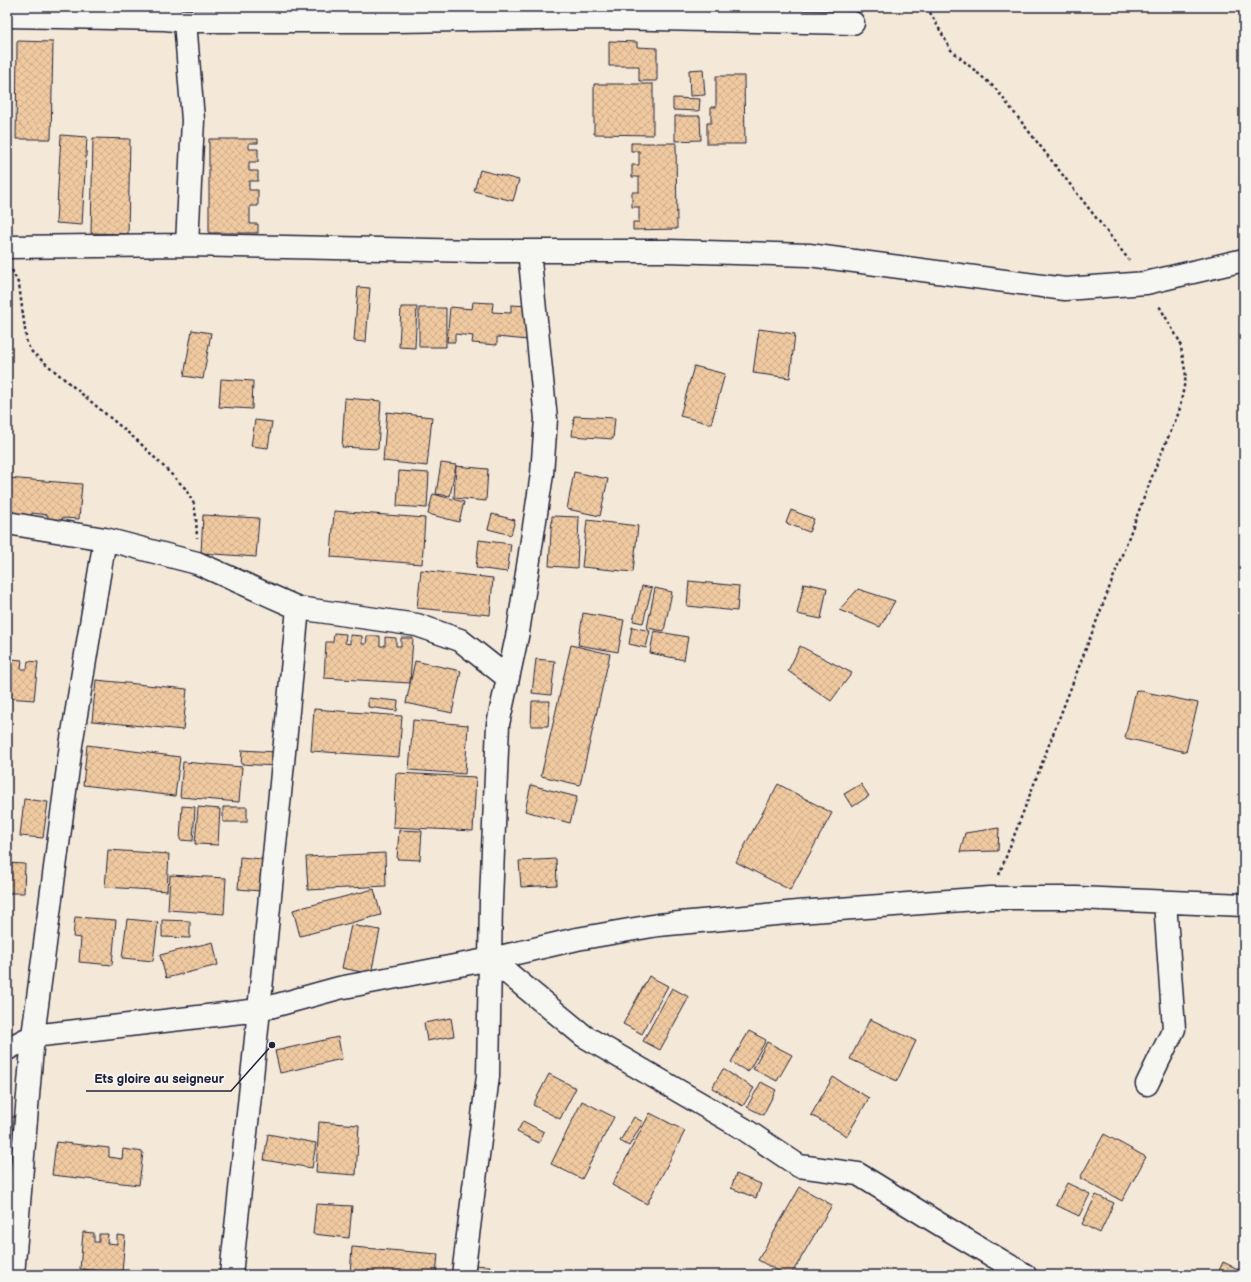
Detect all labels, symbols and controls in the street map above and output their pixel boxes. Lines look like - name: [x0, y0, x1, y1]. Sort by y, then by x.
- callout: Ets gloire au seigneur: [86, 1066, 231, 1091]
- text: Ets gloire au seigneur: [94, 1071, 225, 1087]

